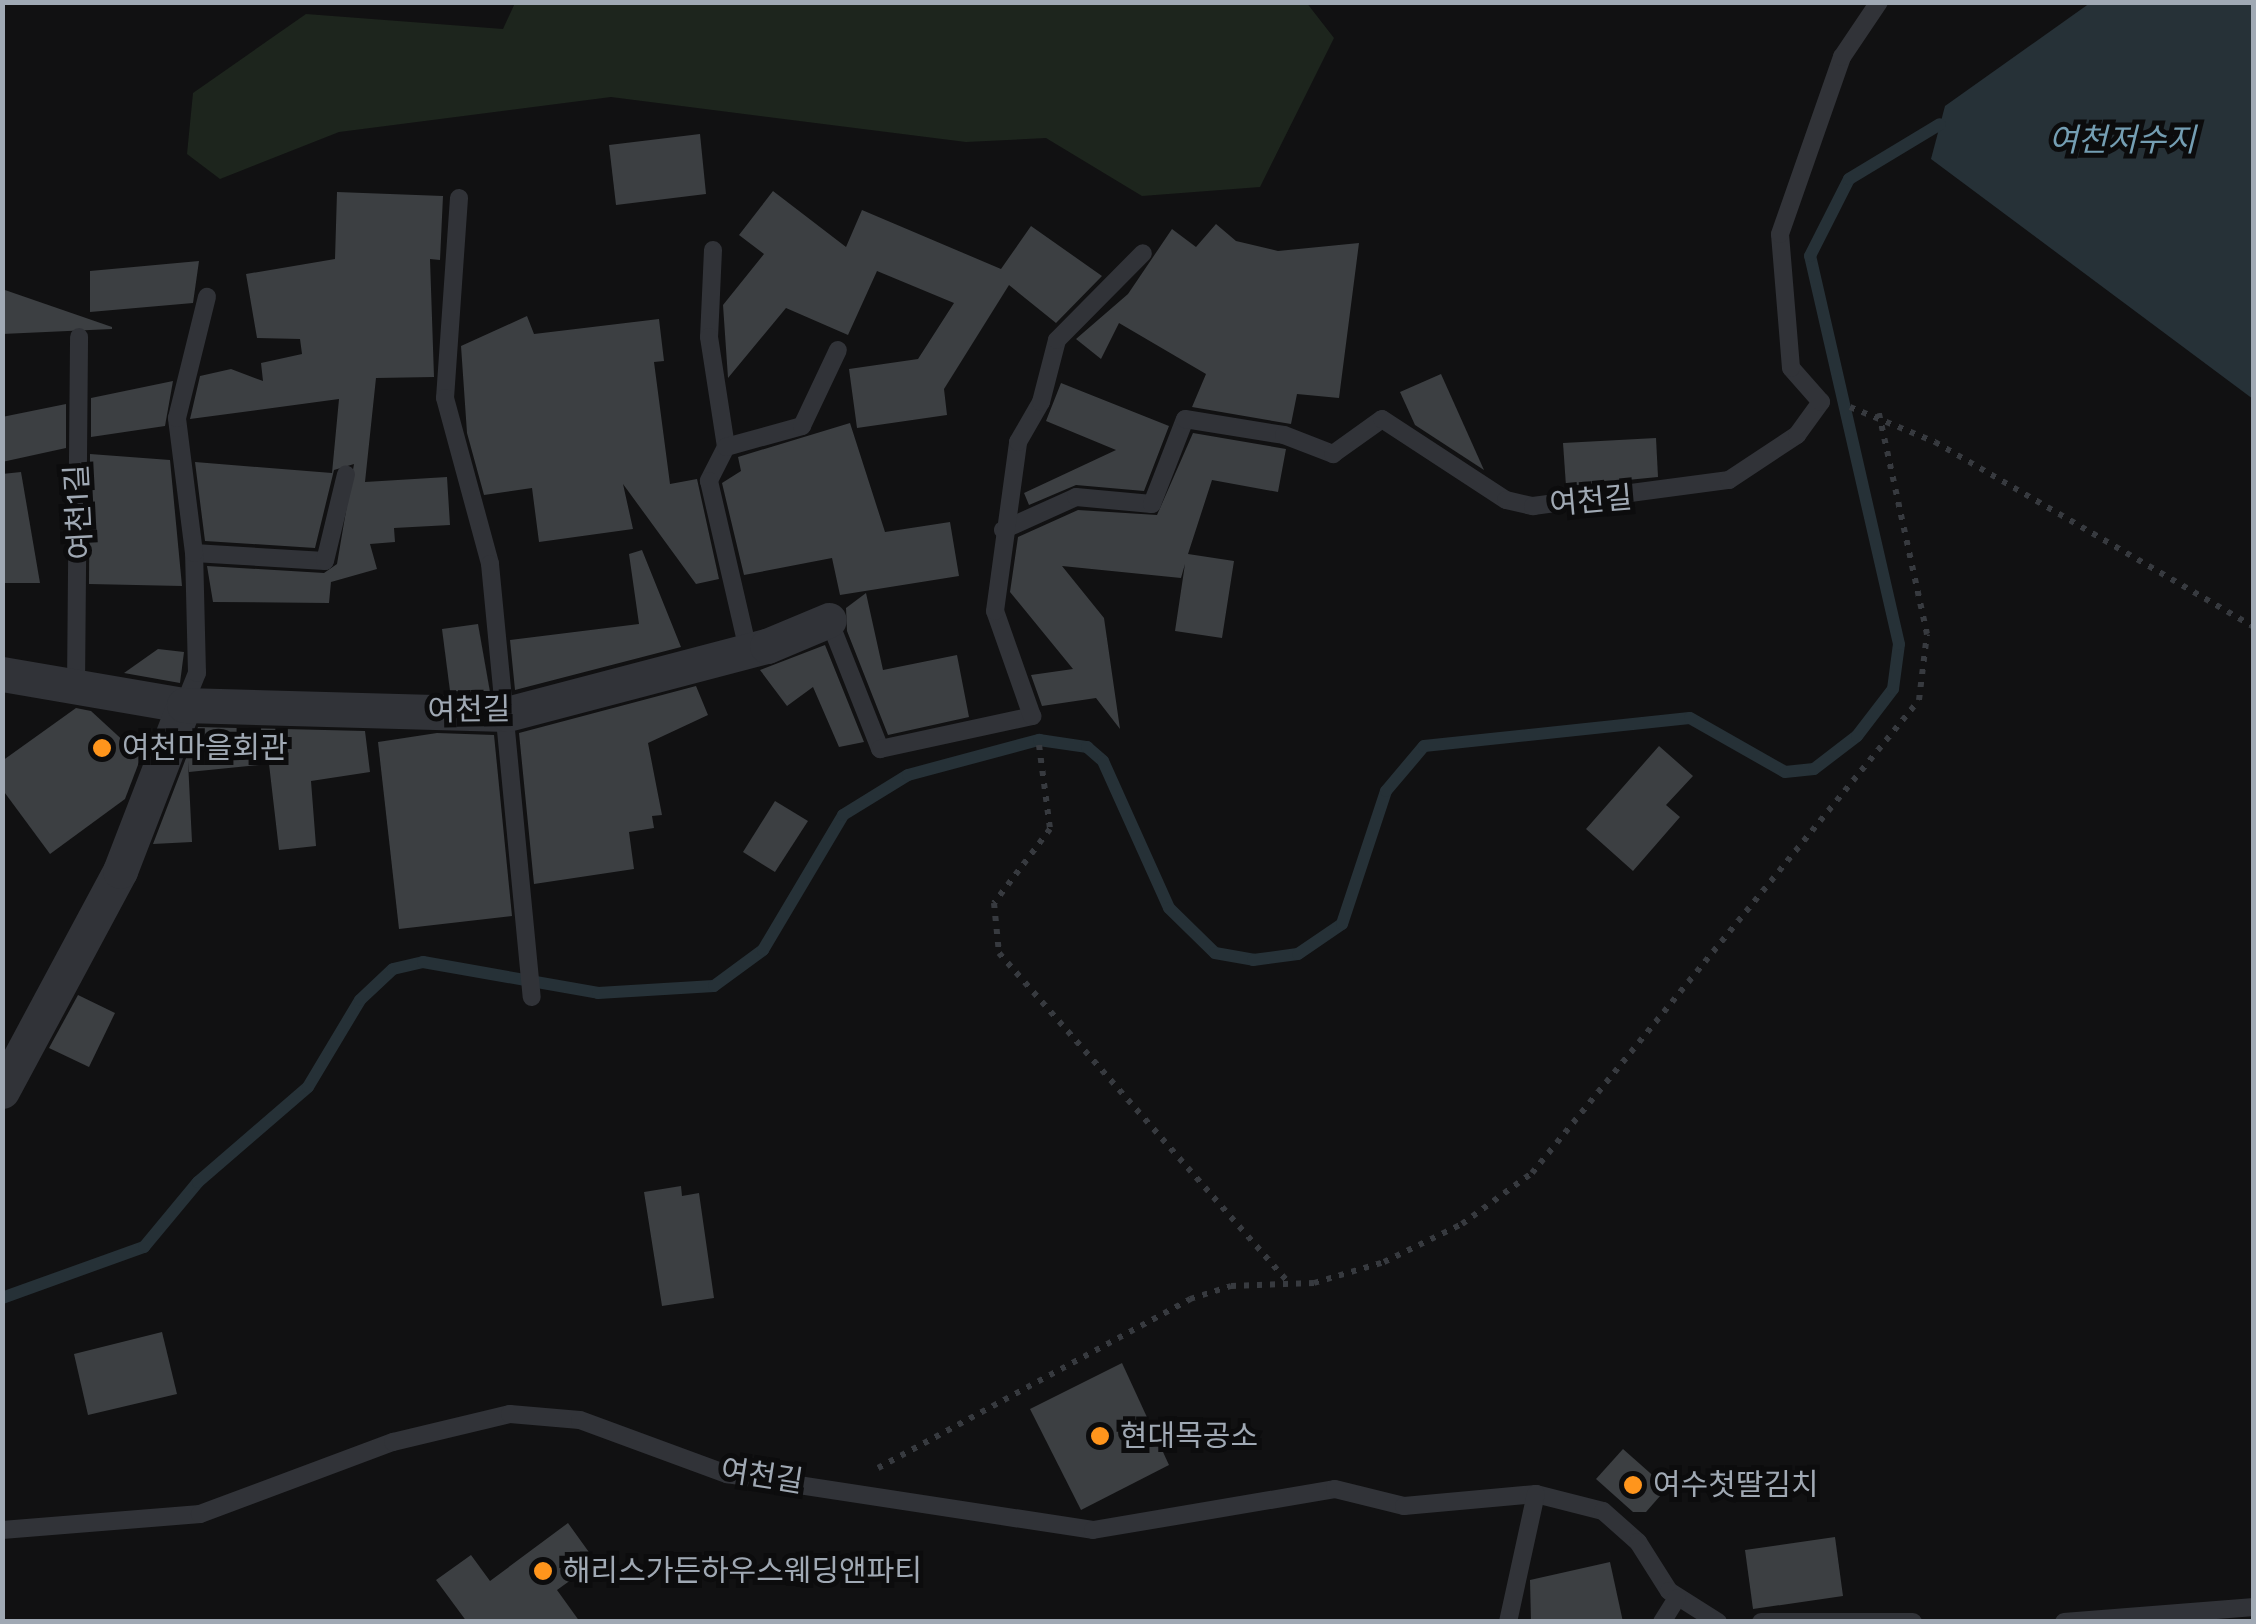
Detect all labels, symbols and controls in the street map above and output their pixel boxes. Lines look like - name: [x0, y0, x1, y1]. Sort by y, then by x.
- water label: 여천저수지: [2048, 121, 2196, 159]
- street label: 여천1길: [59, 464, 99, 560]
- street label: 여천길: [1548, 479, 1634, 523]
- street label: 여천길: [427, 691, 511, 729]
- place label: 여천마을회관: [122, 730, 288, 766]
- marker: 여천마을회관: [91, 737, 113, 759]
- place label: 현대목공소: [1120, 1418, 1258, 1454]
- marker: 현대목공소: [1089, 1425, 1111, 1447]
- street label: 여천길: [718, 1452, 806, 1500]
- place label: 여수첫딸김치: [1653, 1467, 1819, 1503]
- marker: 여수첫딸김치: [1622, 1474, 1644, 1496]
- place label: 해리스가든하우스웨딩앤파티: [563, 1553, 922, 1589]
- marker: 해리스가든하우스웨딩앤파티: [532, 1560, 554, 1582]

